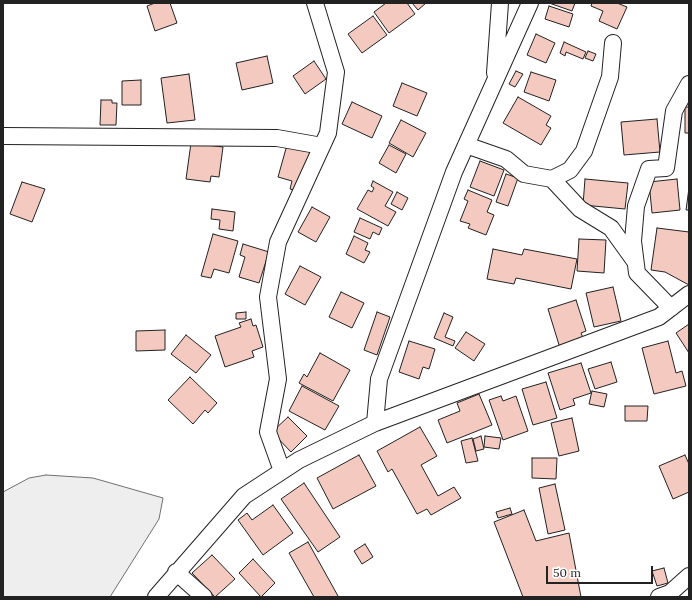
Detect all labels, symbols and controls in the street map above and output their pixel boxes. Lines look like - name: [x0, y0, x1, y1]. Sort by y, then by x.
- scale bar: [548, 558, 655, 584]
- text: 50 m: [553, 565, 581, 580]

